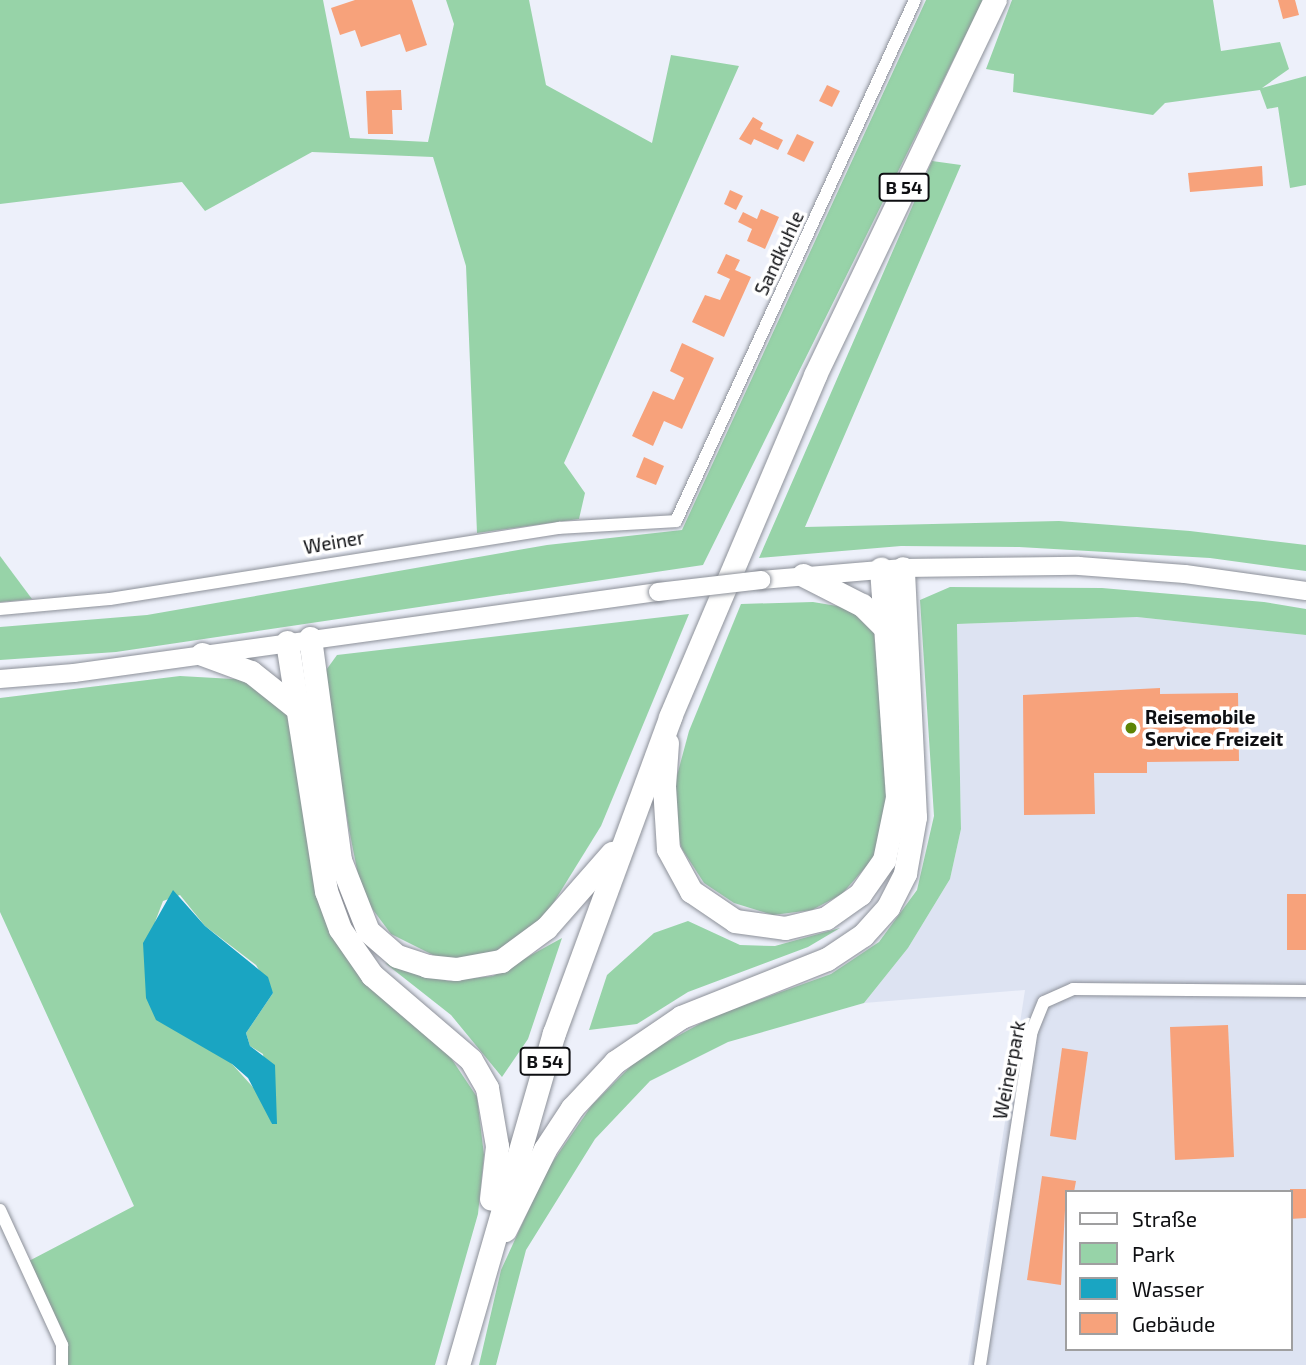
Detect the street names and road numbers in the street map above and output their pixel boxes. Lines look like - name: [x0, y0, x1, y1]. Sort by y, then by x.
- road number: B 54: [878, 172, 930, 202]
- street label: Sandkuhle: [750, 207, 808, 299]
- street label: Weiner: [302, 525, 366, 559]
- street label: Weinerpark: [988, 1019, 1030, 1121]
- road number: B 54: [519, 1046, 571, 1076]

